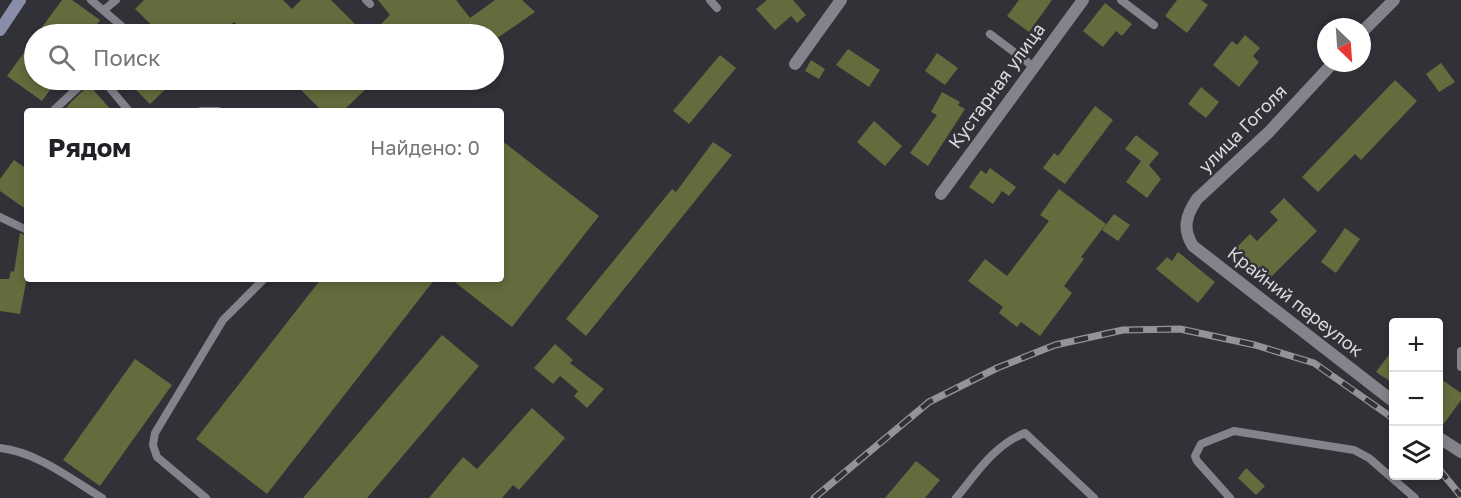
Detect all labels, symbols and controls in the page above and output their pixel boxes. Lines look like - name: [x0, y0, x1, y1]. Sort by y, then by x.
- street label: Кустарная улица: [943, 18, 1049, 152]
- north arrow: [1317, 18, 1371, 72]
- search box: [24, 24, 504, 90]
- icon: search: [45, 41, 78, 74]
- text: Поиск: [93, 44, 161, 71]
- street label: улица Гоголя: [1194, 80, 1291, 177]
- text: Рядом: [48, 132, 131, 163]
- text: Найдено: 0: [370, 135, 480, 159]
- street label: Крайний переулок: [1223, 241, 1368, 361]
- map controls: [1389, 318, 1443, 480]
- button: +: [1389, 318, 1443, 372]
- button: −: [1389, 372, 1443, 426]
- button: layers: [1389, 426, 1443, 480]

